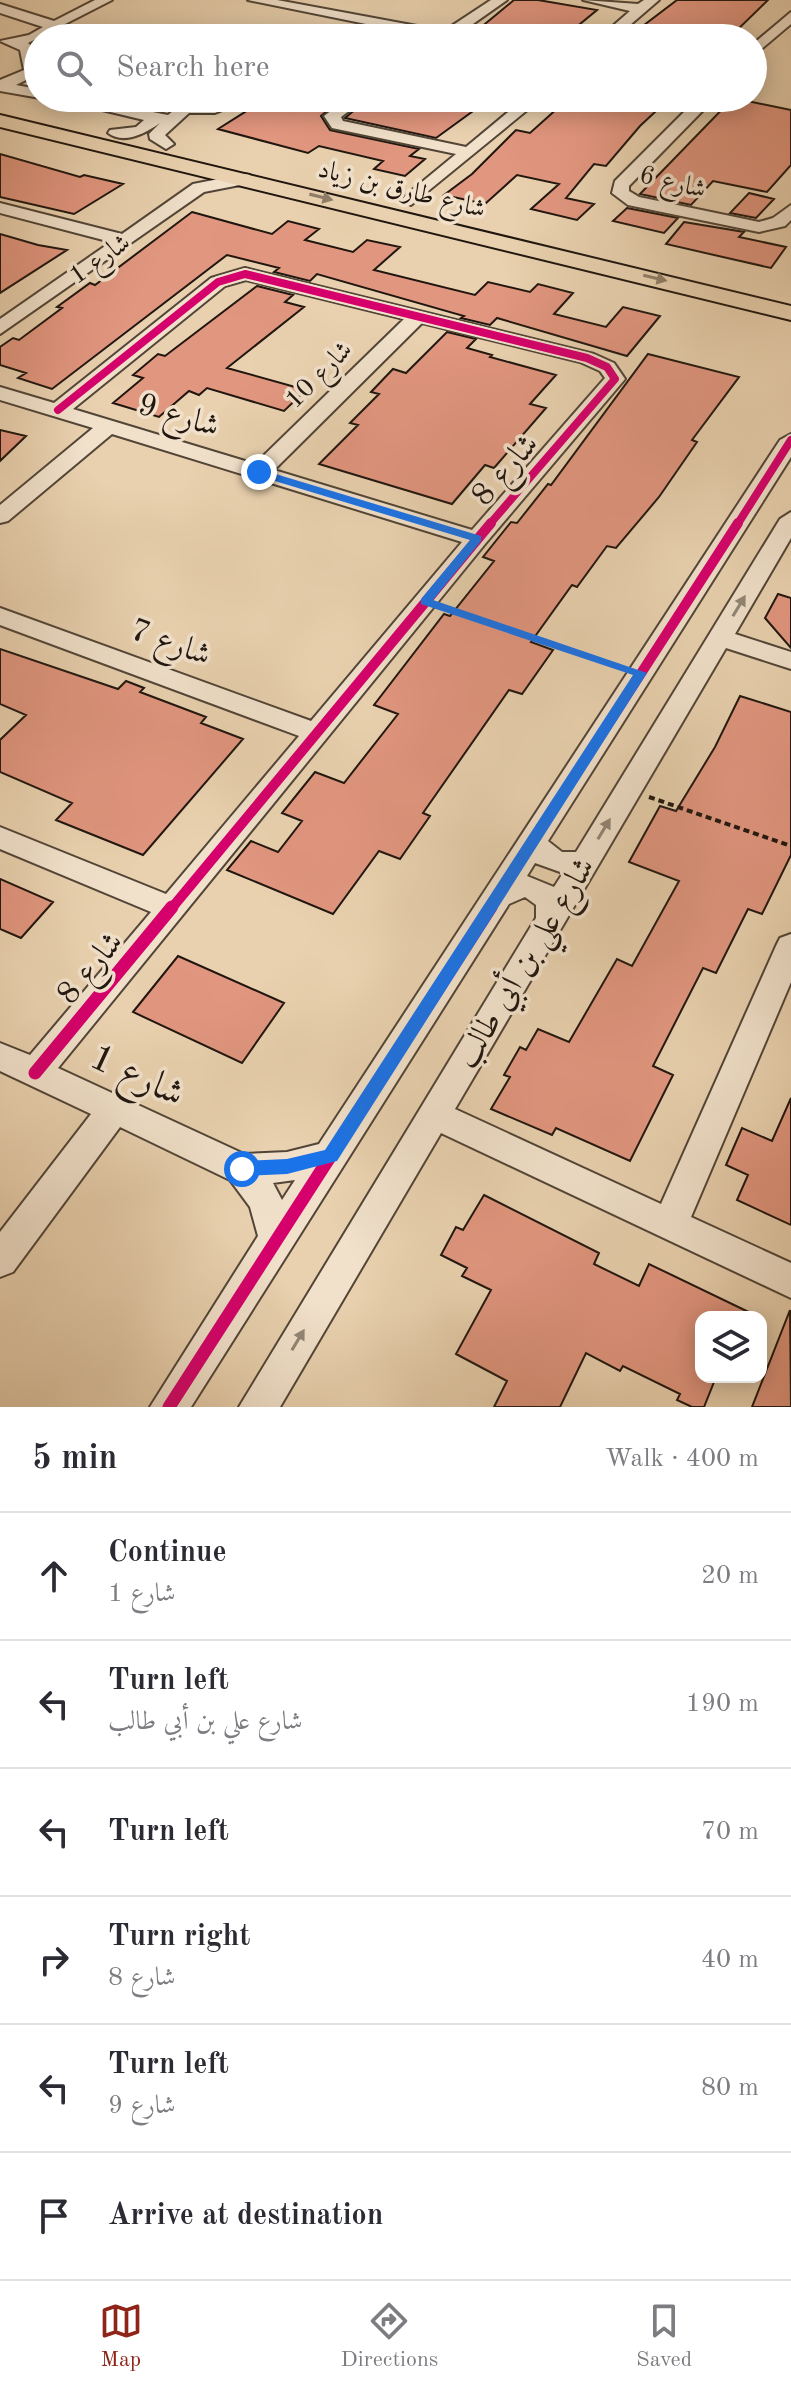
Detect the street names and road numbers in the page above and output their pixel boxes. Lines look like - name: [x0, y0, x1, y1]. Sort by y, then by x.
- street label: شارع طارق بن زياد: [313, 157, 488, 230]
- street label: شارع 6: [635, 162, 708, 211]
- street label: شارع 1: [65, 230, 139, 295]
- street label: شارع 10: [281, 337, 363, 419]
- street label: شارع 9: [131, 389, 223, 452]
- street label: شارع 8: [467, 429, 552, 518]
- street label: شارع 7: [123, 615, 214, 681]
- street label: شارع علي بن أبي طالب: [444, 848, 612, 1081]
- street label: شارع 8: [52, 927, 136, 1016]
- street label: شارع 1: [80, 1039, 189, 1123]

